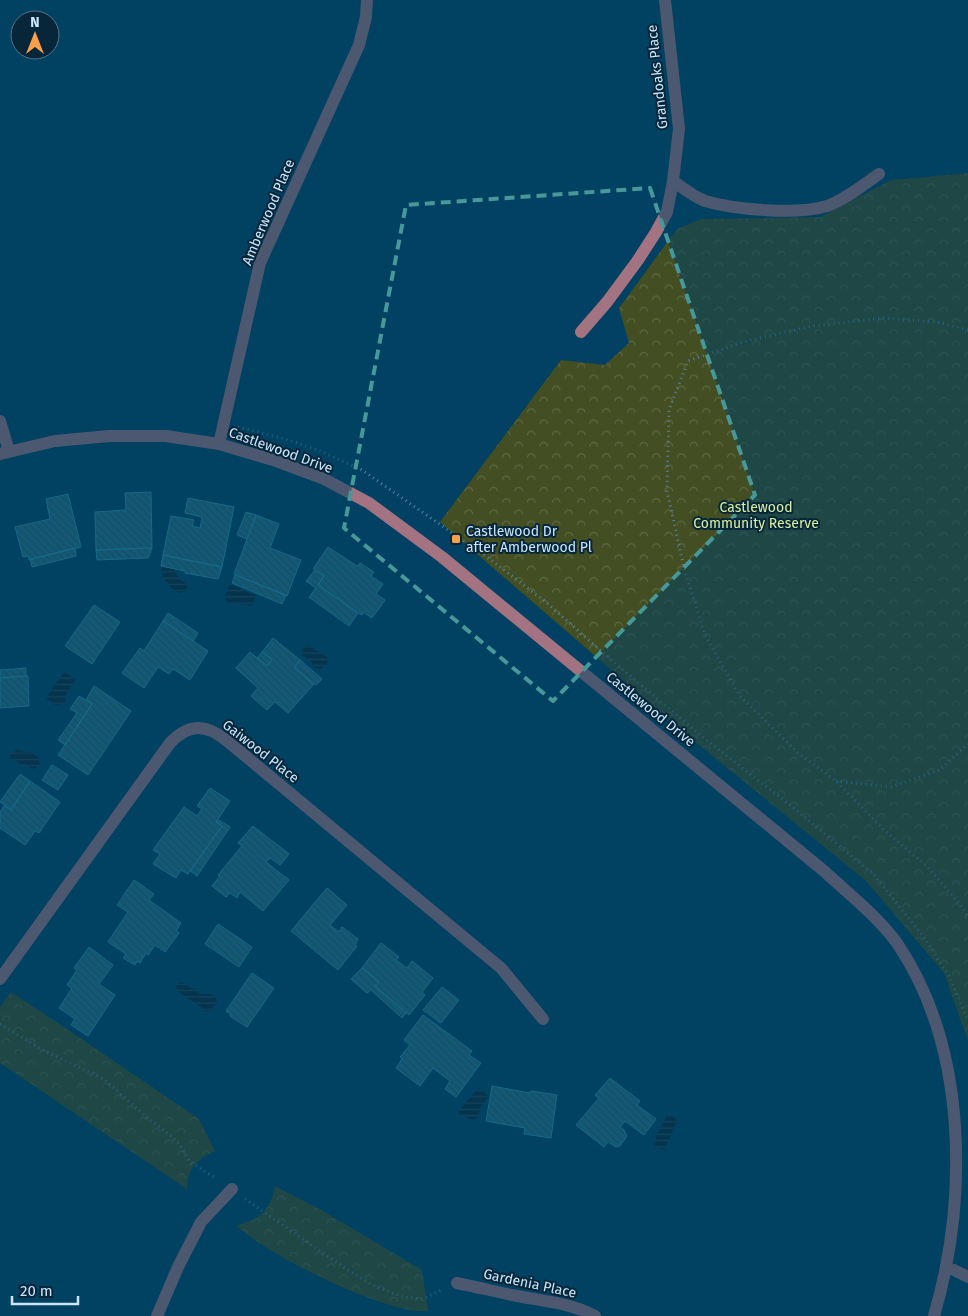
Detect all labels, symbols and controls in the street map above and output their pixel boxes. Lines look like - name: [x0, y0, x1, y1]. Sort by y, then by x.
- north arrow: [10, 10, 60, 60]
- text: N: [30, 14, 40, 31]
- street label: Grandoaks Place: [644, 24, 671, 130]
- street label: Amberwood Place: [238, 157, 298, 268]
- street label: Castlewood Drive: [226, 424, 335, 477]
- park label: Castlewood Community Reserve: [693, 499, 819, 532]
- place label: Castlewood Dr after Amberwood Pl: [466, 523, 592, 556]
- marker: Castlewood Dr after Amberwood Pl: [450, 533, 462, 545]
- street label: Castlewood Drive: [603, 668, 699, 750]
- street label: Gaiwood Place: [219, 716, 302, 787]
- street label: Gardenia Place: [482, 1265, 578, 1302]
- scale bar: [12, 1274, 79, 1306]
- text: 20 m: [20, 1282, 53, 1300]

